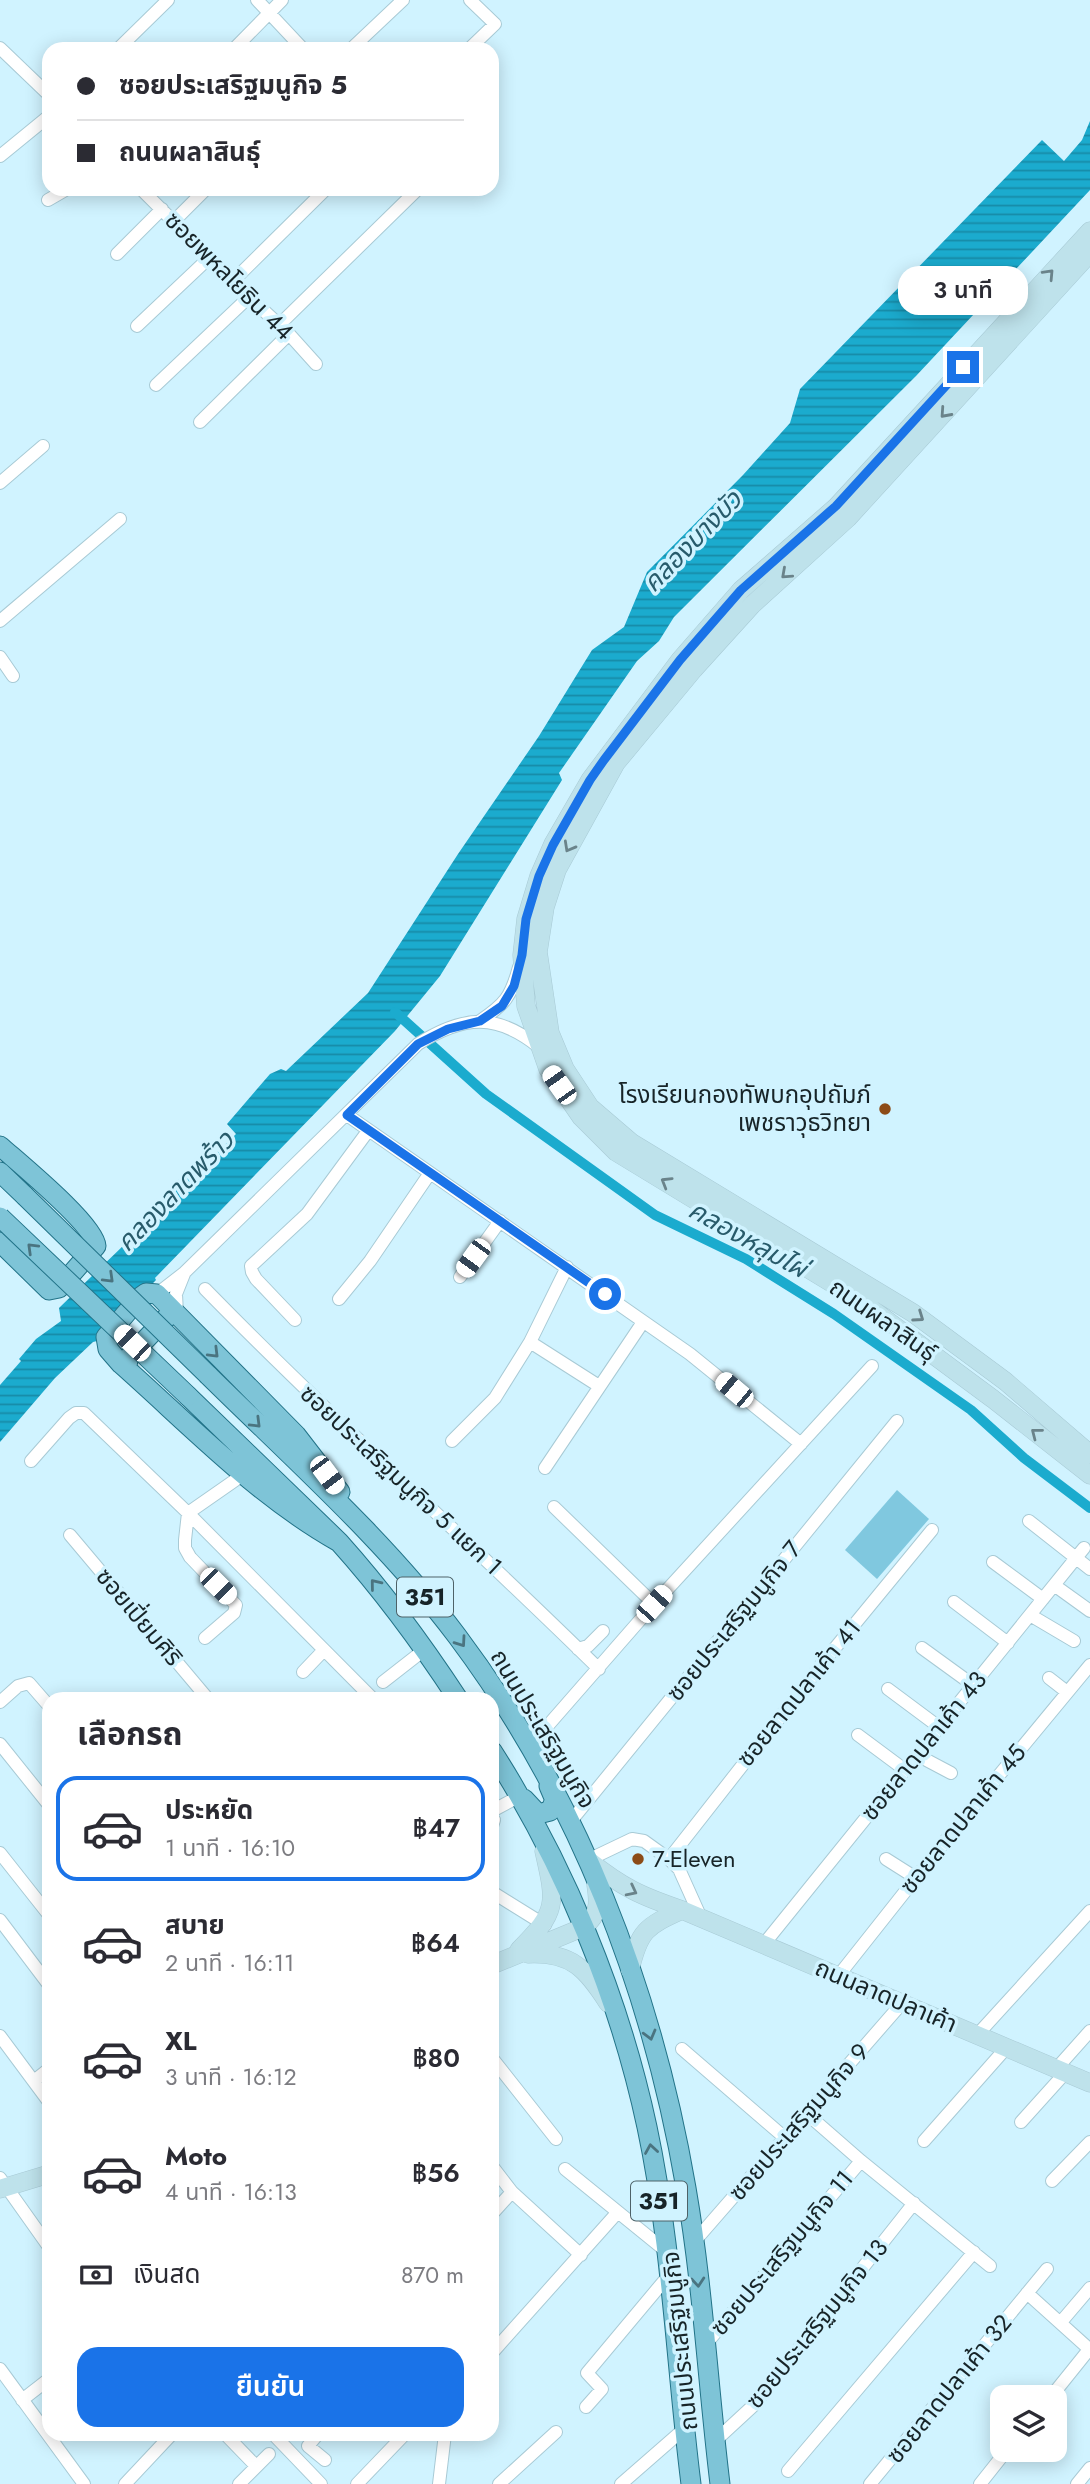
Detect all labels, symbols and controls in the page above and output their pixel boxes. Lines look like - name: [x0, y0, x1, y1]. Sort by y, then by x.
- text: ซอยประเสริฐมนูกิจ 5: [119, 66, 347, 104]
- text: ถนนผลาสินธุ์: [119, 133, 260, 171]
- street label: ซอยพหลโยธิน 44: [157, 203, 302, 348]
- callout: 3 นาที: [898, 266, 1028, 314]
- one-way arrow: [1041, 269, 1053, 282]
- text: 3 นาที: [933, 273, 993, 307]
- route end: [947, 351, 979, 383]
- one-way arrow: [941, 405, 954, 418]
- water label: คลองบางบัว: [634, 481, 751, 600]
- one-way arrow: [781, 566, 794, 579]
- one-way arrow: [564, 839, 577, 852]
- car: [539, 1062, 580, 1108]
- place label: โรงเรียนกองทัพบกอุปถัมภ์ เพชราวุธวิทยา: [619, 1077, 871, 1140]
- marker: โรงเรียนกองทัพบกอุปถัมภ์ เพชราวุธวิทยา: [877, 1101, 893, 1117]
- water label: คลองลาดพร้าว: [107, 1121, 243, 1260]
- one-way arrow: [660, 1178, 673, 1191]
- water label: คลองหลุมไผ่: [682, 1191, 818, 1289]
- car: [453, 1235, 494, 1281]
- one-way arrow: [28, 1243, 41, 1256]
- one-way arrow: [100, 1270, 113, 1283]
- street label: ถนนผลาสินธุ์: [822, 1270, 945, 1370]
- route start: [589, 1278, 621, 1310]
- one-way arrow: [911, 1309, 924, 1322]
- car: [110, 1321, 155, 1365]
- one-way arrow: [206, 1344, 219, 1357]
- car: [712, 1368, 757, 1412]
- street label: ซอยประเสริฐมนูกิจ 5 แยก 1: [292, 1376, 510, 1583]
- one-way arrow: [248, 1414, 261, 1427]
- one-way arrow: [1032, 1429, 1045, 1441]
- car: [306, 1452, 349, 1498]
- street label: ซอยประเสริฐมนูกิจ 7: [658, 1533, 810, 1708]
- street label: ซอยเปี่ยมศิริ: [88, 1560, 191, 1673]
- car: [196, 1564, 241, 1608]
- road number: 351: [397, 1578, 453, 1616]
- one-way arrow: [371, 1580, 384, 1592]
- car: [633, 1581, 676, 1627]
- street label: ซอยลาดปลาเค้า 41: [728, 1611, 869, 1774]
- one-way arrow: [453, 1634, 466, 1647]
- street label: ถนนประเสริฐมนูกิจ: [482, 1642, 605, 1815]
- street label: ซอยลาดปลาเค้า 43: [852, 1663, 995, 1828]
- text: เลือกรถ: [77, 1711, 182, 1757]
- street label: ซอยลาดปลาเค้า 45: [891, 1736, 1034, 1901]
- text: ประหยัด: [165, 1791, 253, 1829]
- icon: car: [81, 1797, 144, 1860]
- text: ฿47: [413, 1809, 460, 1847]
- text: 1 นาที · 16:10: [165, 1831, 295, 1865]
- place label: 7-Eleven: [652, 1841, 736, 1876]
- marker: 7-Eleven: [630, 1851, 646, 1867]
- one-way arrow: [625, 1882, 637, 1896]
- text: สบาย: [165, 1906, 225, 1944]
- icon: car: [81, 1912, 144, 1975]
- text: ฿64: [411, 1924, 460, 1962]
- text: 2 นาที · 16:11: [165, 1946, 294, 1980]
- street label: ถนนลาดปลาเค้า: [810, 1950, 963, 2041]
- text: XL: [165, 2022, 197, 2060]
- icon: car: [81, 2027, 144, 2090]
- one-way arrow: [642, 2029, 656, 2041]
- street label: ซอยประเสริฐมนูกิจ 9: [720, 2035, 877, 2208]
- text: ฿80: [412, 2039, 460, 2077]
- text: 3 นาที · 16:12: [165, 2060, 297, 2094]
- text: Moto: [165, 2137, 227, 2175]
- icon: car: [81, 2142, 144, 2205]
- one-way arrow: [644, 2143, 659, 2155]
- text: ฿56: [412, 2154, 460, 2192]
- street label: ซอยประเสริฐมนูกิจ 11: [702, 2162, 861, 2343]
- text: 4 นาที · 16:13: [165, 2175, 297, 2209]
- road number: 351: [631, 2182, 687, 2220]
- street label: ซอยประเสริฐมนูกิจ 13: [737, 2232, 896, 2416]
- street label: ถนนประเสริฐมนูกิจ: [653, 2250, 706, 2433]
- text: เงินสด: [133, 2255, 200, 2293]
- icon: cash: [77, 2256, 115, 2294]
- text: 870 m: [401, 2258, 464, 2292]
- one-way arrow: [690, 2277, 705, 2288]
- street label: ซอยลาดปลาเค้า 32: [877, 2307, 1020, 2471]
- button: ยืนยัน: [77, 2347, 464, 2427]
- map controls: [990, 2385, 1067, 2462]
- button: layers: [990, 2385, 1067, 2462]

